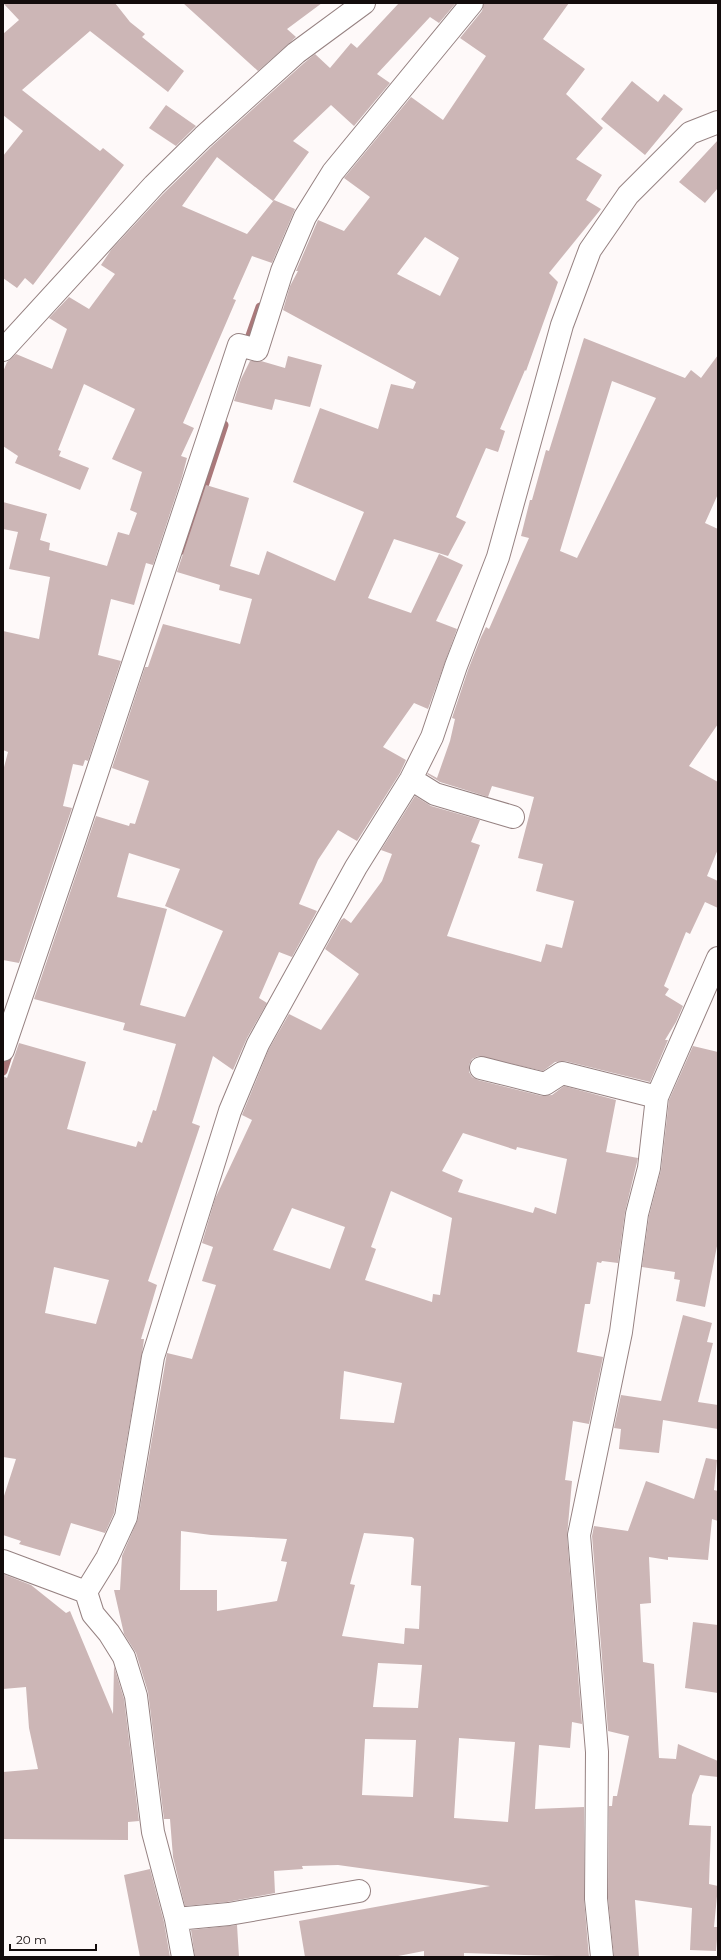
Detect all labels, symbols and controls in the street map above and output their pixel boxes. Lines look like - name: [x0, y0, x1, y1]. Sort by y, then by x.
- scale bar: [10, 1926, 96, 1952]
- text: 20 m: [16, 1932, 47, 1947]

